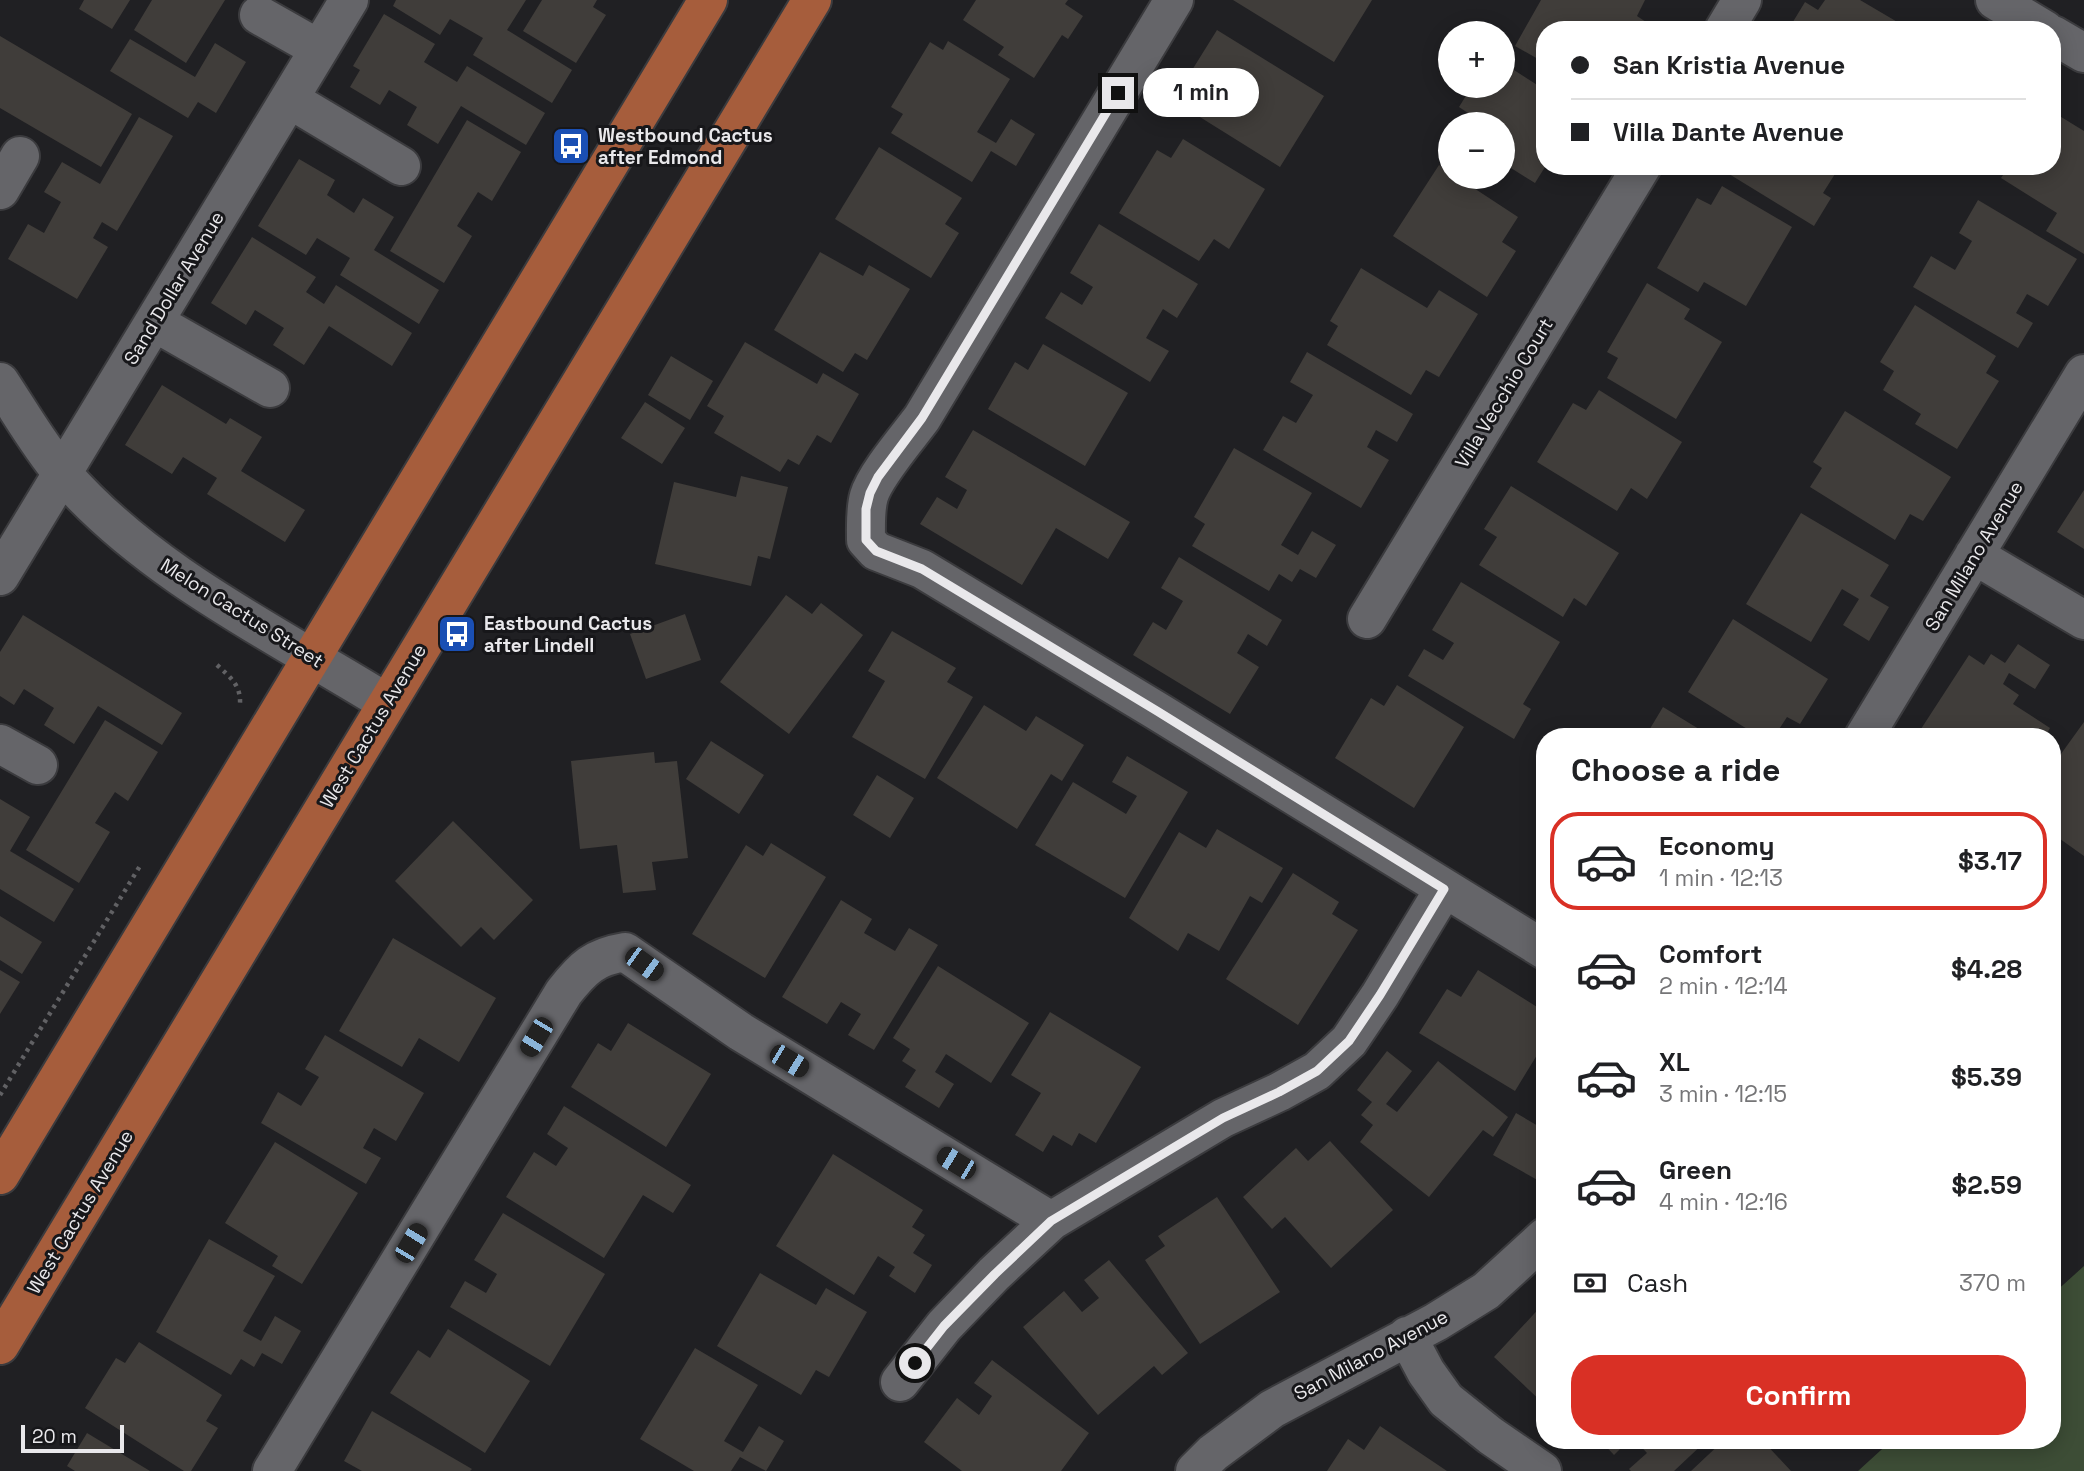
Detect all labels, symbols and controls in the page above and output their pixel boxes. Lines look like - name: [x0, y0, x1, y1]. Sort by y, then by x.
- map controls: [1438, 21, 1515, 189]
- button: +: [1438, 21, 1515, 98]
- text: San Kristia Avenue: [1613, 48, 1845, 82]
- callout: 1 min: [1142, 68, 1258, 118]
- route end: [1102, 77, 1134, 109]
- text: 1 min: [1173, 77, 1229, 107]
- button: −: [1438, 112, 1515, 189]
- text: Villa Dante Avenue: [1613, 115, 1844, 149]
- place label: Westbound Cactus after Edmond: [598, 123, 773, 170]
- bus stop icon: Westbound Cactus after Edmond: [550, 125, 592, 167]
- street label: Sand Dollar Avenue: [118, 207, 230, 369]
- street label: Villa Vecchio Court: [1449, 313, 1559, 473]
- street label: San Milano Avenue: [1919, 476, 2029, 636]
- street label: Melon Cactus Street: [156, 553, 328, 673]
- place label: Eastbound Cactus after Lindell: [484, 611, 652, 658]
- bus stop icon: Eastbound Cactus after Lindell: [436, 613, 478, 655]
- street label: West Cactus Avenue: [314, 639, 432, 813]
- text: Choose a ride: [1571, 750, 1781, 790]
- text: Economy: [1659, 829, 1775, 863]
- icon: car: [1575, 830, 1638, 893]
- text: $3.17: [1958, 844, 2022, 878]
- text: 1 min · 12:13: [1659, 863, 1783, 893]
- text: Comfort: [1659, 937, 1762, 971]
- icon: car: [1575, 938, 1638, 1001]
- car: [621, 943, 668, 985]
- text: $4.28: [1951, 952, 2022, 986]
- text: 2 min · 12:14: [1659, 971, 1788, 1001]
- car: [517, 1014, 556, 1060]
- car: [766, 1041, 813, 1081]
- text: XL: [1659, 1045, 1690, 1079]
- icon: car: [1575, 1046, 1638, 1109]
- text: $5.39: [1951, 1060, 2022, 1094]
- text: 3 min · 12:15: [1659, 1079, 1787, 1109]
- street label: West Cactus Avenue: [21, 1125, 139, 1299]
- car: [933, 1143, 980, 1183]
- text: Green: [1659, 1153, 1732, 1187]
- icon: car: [1575, 1154, 1638, 1217]
- text: $2.59: [1951, 1168, 2022, 1202]
- text: 4 min · 12:16: [1659, 1187, 1788, 1217]
- car: [392, 1220, 431, 1266]
- icon: cash: [1571, 1264, 1609, 1302]
- text: Cash: [1627, 1266, 1688, 1300]
- text: 370 m: [1959, 1268, 2026, 1298]
- street label: San Milano Avenue: [1290, 1304, 1452, 1406]
- route start: [899, 1347, 931, 1379]
- button: Confirm: [1571, 1355, 2026, 1435]
- scale bar: [21, 1422, 124, 1454]
- text: 20 m: [32, 1424, 77, 1449]

